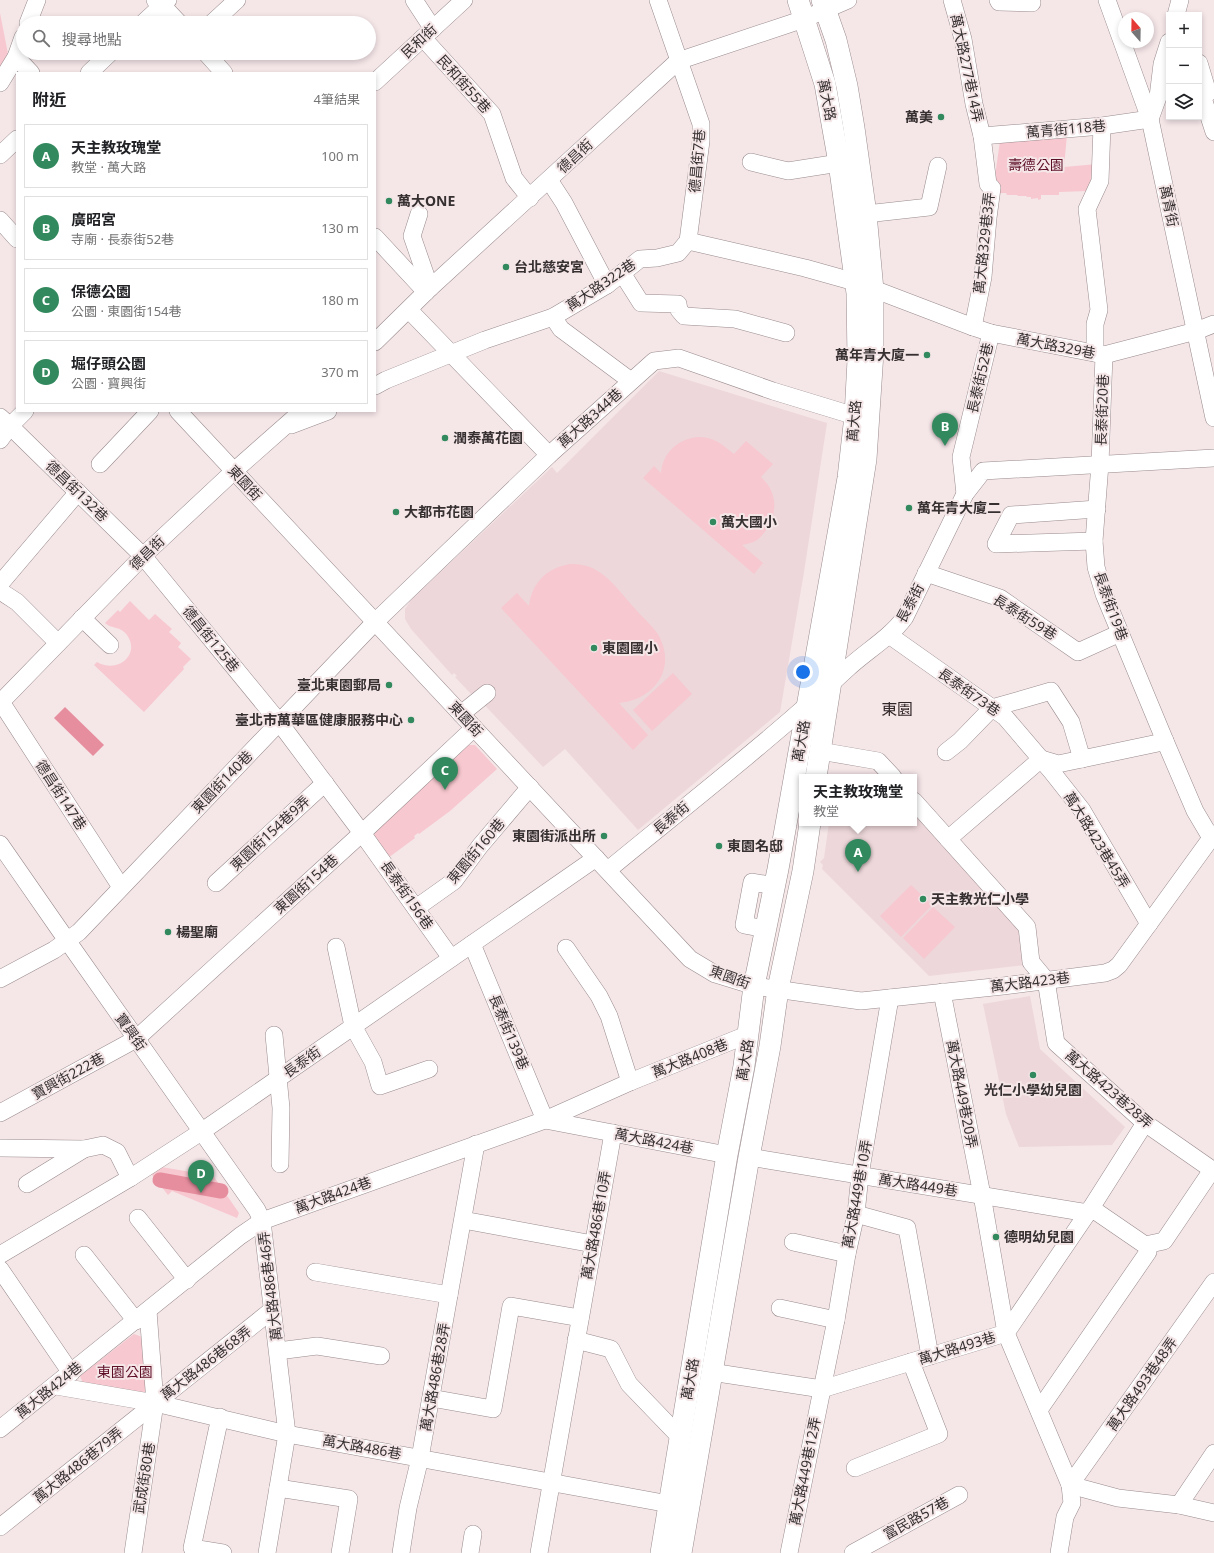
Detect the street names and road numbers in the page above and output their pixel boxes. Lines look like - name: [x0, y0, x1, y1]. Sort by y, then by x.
- street label: 萬大路277巷14弄: [947, 12, 988, 124]
- street label: 民和街: [397, 19, 440, 62]
- street label: 民和街55巷: [433, 51, 496, 117]
- street label: 萬大路: [814, 77, 841, 122]
- street label: 萬青街118巷: [1025, 116, 1107, 141]
- street label: 德昌街7巷: [684, 128, 709, 194]
- street label: 德昌街: [553, 134, 596, 177]
- street label: 萬青街: [1156, 183, 1183, 228]
- street label: 萬大路329巷3弄: [969, 191, 998, 295]
- street label: 萬大路322巷: [562, 254, 639, 315]
- street label: 萬大路329巷: [1015, 329, 1097, 362]
- street label: 長泰街52巷: [962, 341, 997, 415]
- street label: 長泰街20巷: [1091, 374, 1112, 446]
- street label: 萬大路344巷: [554, 384, 626, 451]
- street label: 萬大路: [842, 399, 865, 443]
- street label: 德昌街132巷: [42, 456, 113, 525]
- street label: 東園街: [224, 461, 267, 504]
- street label: 德昌街: [125, 531, 168, 574]
- street label: 長泰街19巷: [1090, 569, 1133, 643]
- street label: 長泰街: [891, 580, 928, 626]
- street label: 長泰街59巷: [990, 589, 1061, 644]
- street label: 德昌街125巷: [179, 602, 244, 676]
- street label: 長泰街73巷: [934, 663, 1004, 720]
- street label: 東園街: [445, 697, 488, 740]
- street label: 萬大路: [788, 719, 814, 763]
- street label: 東園街140巷: [187, 746, 256, 817]
- street label: 德昌街147巷: [32, 756, 91, 833]
- street label: 萬大路423巷45弄: [1060, 788, 1135, 891]
- street label: 東園街154巷9弄: [226, 791, 313, 874]
- street label: 長泰街: [648, 797, 693, 838]
- street label: 東園街160巷: [443, 814, 509, 887]
- street label: 東園街154巷: [270, 850, 342, 917]
- street label: 長泰街156巷: [377, 856, 438, 933]
- street label: 東園街: [707, 960, 753, 993]
- street label: 萬大路423巷: [989, 967, 1071, 996]
- street label: 長泰街139巷: [485, 991, 534, 1072]
- street label: 寶興街: [112, 1009, 151, 1054]
- street label: 萬大路408巷: [649, 1034, 730, 1081]
- street label: 萬大路: [732, 1038, 757, 1082]
- street label: 萬大路449巷20弄: [943, 1038, 982, 1150]
- street label: 長泰街: [279, 1042, 324, 1081]
- street label: 萬大路423巷28弄: [1062, 1045, 1157, 1132]
- street label: 寶興街222巷: [28, 1048, 107, 1103]
- street label: 萬大路424巷: [613, 1124, 695, 1157]
- street label: 萬大路449巷10弄: [838, 1138, 875, 1250]
- street label: 萬大路486巷10弄: [577, 1169, 614, 1281]
- street label: 萬大路449巷: [877, 1169, 959, 1200]
- street label: 萬大路424巷: [292, 1172, 374, 1217]
- street label: 萬大路486巷46弄: [253, 1230, 286, 1342]
- street label: 萬大路486巷68弄: [156, 1321, 255, 1404]
- street label: 萬大路486巷28弄: [416, 1321, 453, 1433]
- street label: 萬大路493巷: [916, 1327, 998, 1368]
- street label: 萬大路493巷48弄: [1102, 1333, 1181, 1434]
- street label: 萬大路424巷: [12, 1357, 86, 1422]
- street label: 萬大路: [677, 1357, 703, 1401]
- street label: 萬大路449巷12弄: [785, 1415, 824, 1527]
- street label: 萬大路486巷79弄: [29, 1423, 126, 1507]
- street label: 萬大路486巷: [321, 1430, 403, 1463]
- street label: 武成街80巷: [128, 1441, 159, 1515]
- street label: 富民路57巷: [880, 1492, 952, 1543]

